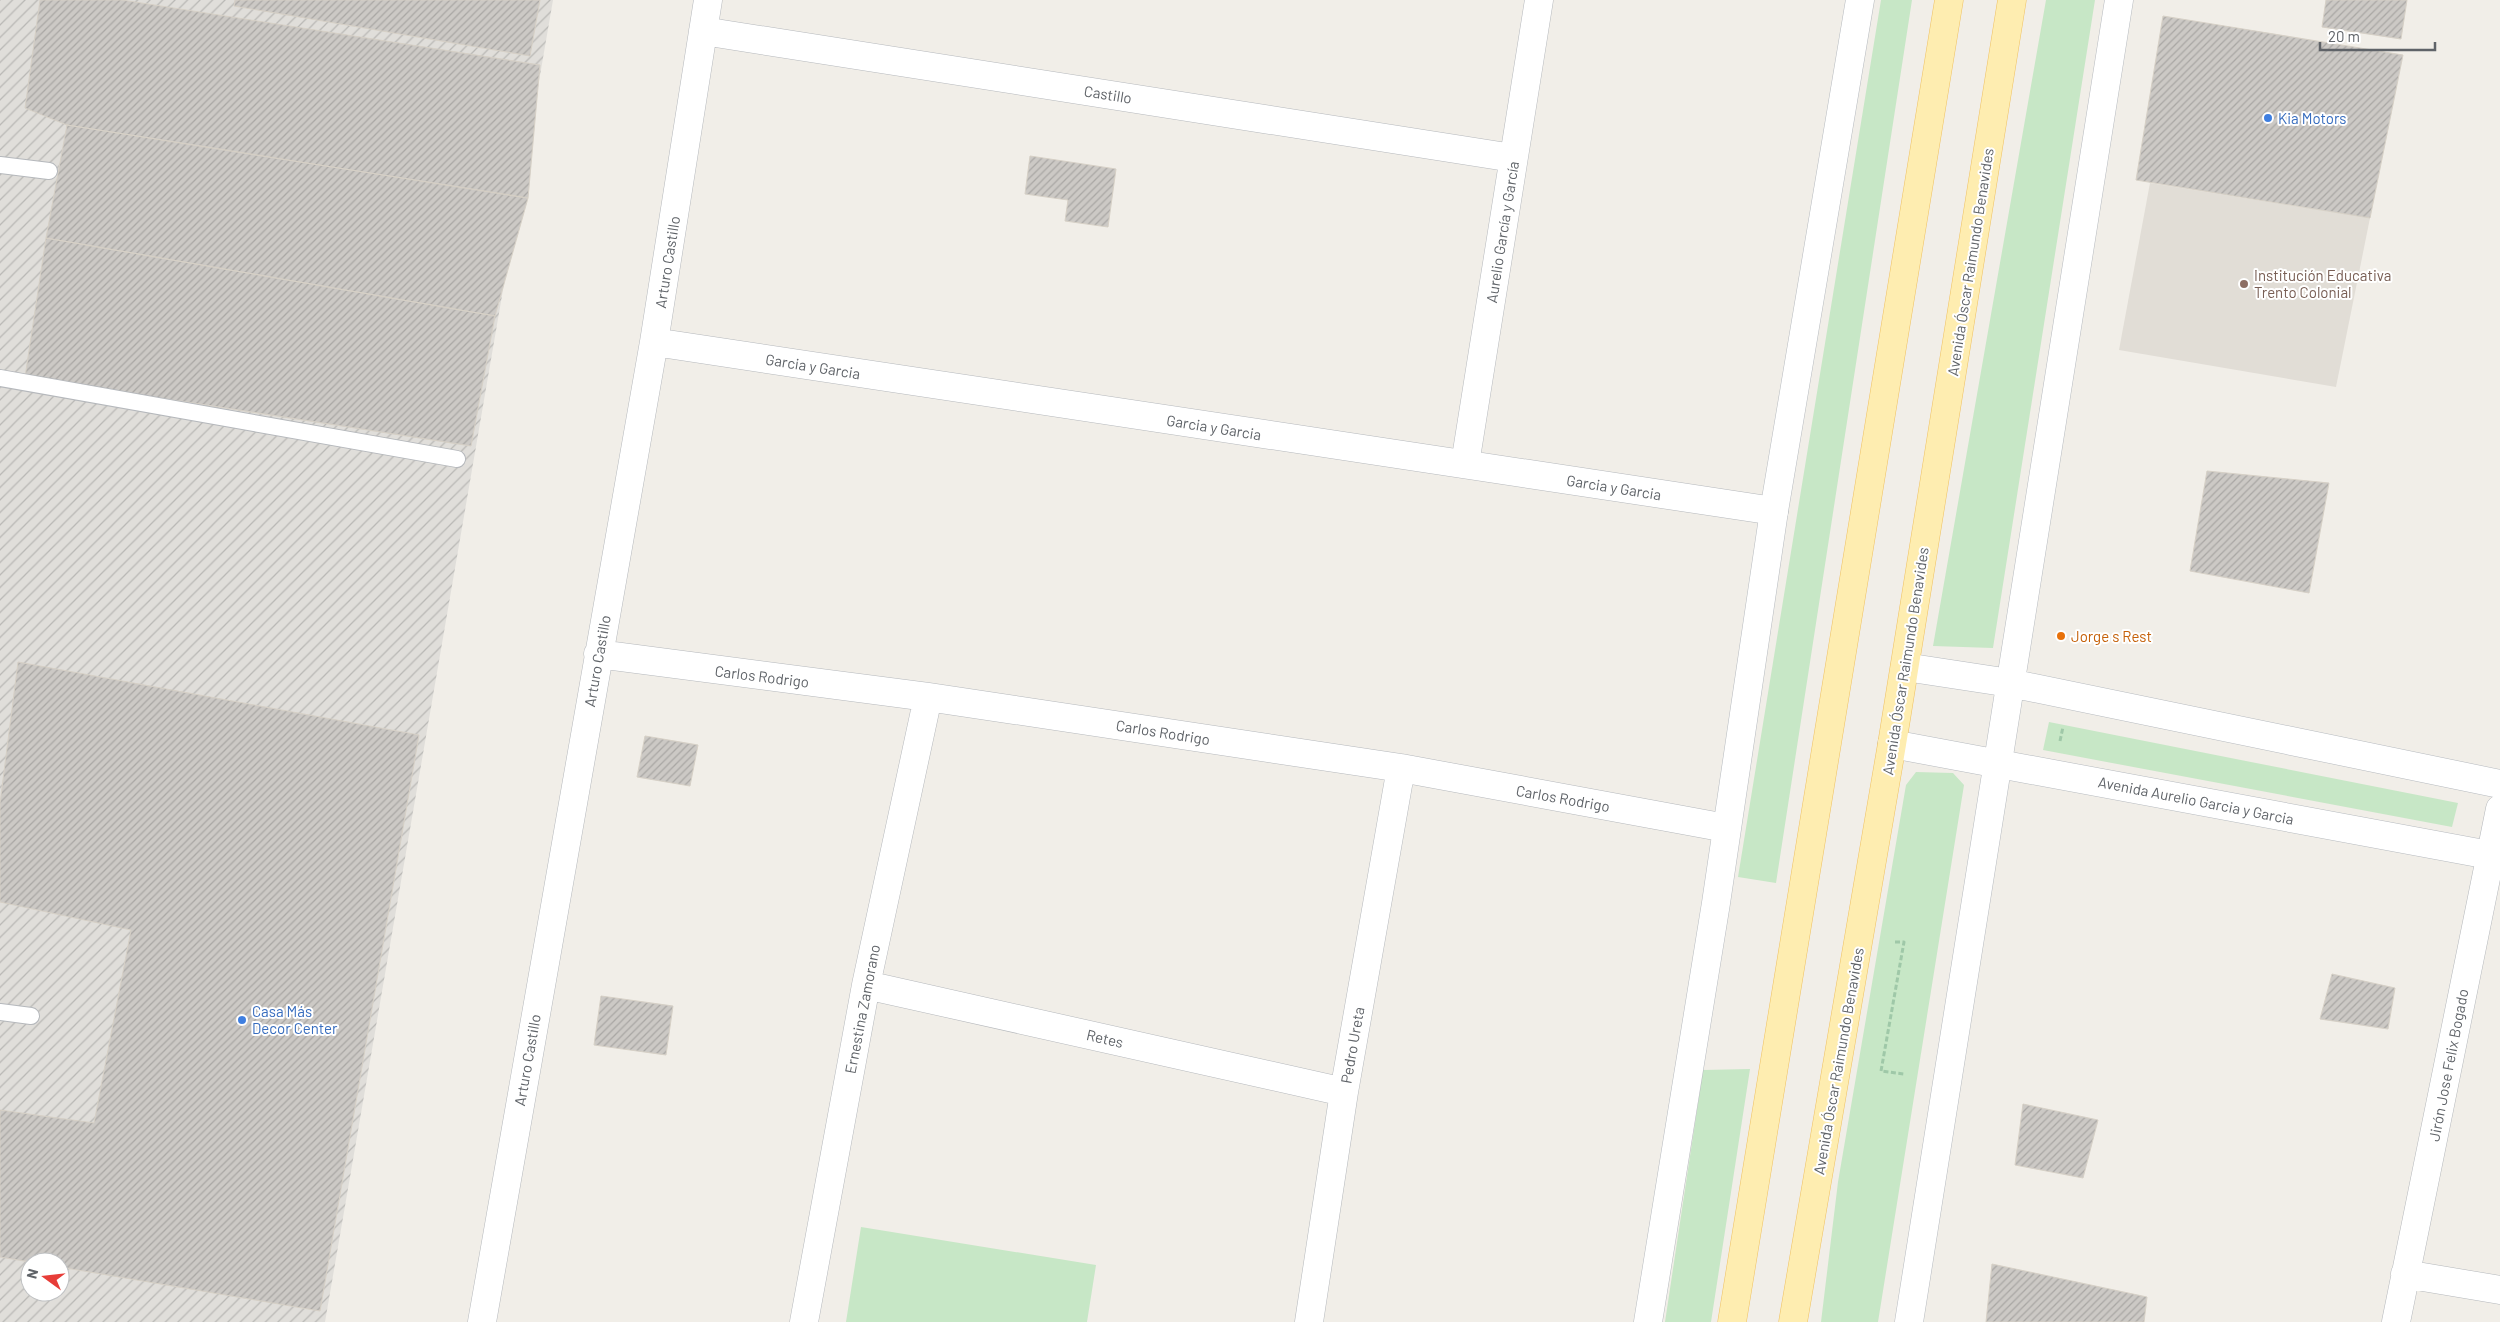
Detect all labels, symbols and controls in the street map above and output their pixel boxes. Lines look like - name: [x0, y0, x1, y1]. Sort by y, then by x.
- scale bar: [2320, 20, 2435, 52]
- text: 20 m: [2328, 27, 2360, 45]
- street label: Castillo: [1083, 81, 1133, 107]
- place label: Kia Motors: [2278, 109, 2347, 127]
- marker: Kia Motors: [2262, 112, 2274, 124]
- street label: Avenida Óscar Raimundo Benavides: [1943, 147, 1997, 377]
- street label: Aurelio García y García: [1482, 160, 1522, 304]
- street label: Arturo Castillo: [651, 215, 683, 309]
- place label: Institución Educativa Trento Colonial: [2254, 266, 2391, 301]
- marker: Institución Educativa Trento Colonial: [2238, 278, 2250, 290]
- street label: Garcia y Garcia: [764, 350, 862, 382]
- street label: Garcia y Garcia: [1165, 411, 1263, 443]
- street label: Garcia y Garcia: [1565, 471, 1663, 503]
- street label: Avenida Óscar Raimundo Benavides: [1878, 546, 1932, 776]
- street label: Arturo Castillo: [580, 614, 614, 708]
- place label: Jorge s Rest: [2071, 627, 2152, 645]
- marker: Jorge s Rest: [2055, 630, 2067, 642]
- street label: Carlos Rodrigo: [714, 661, 810, 691]
- street label: Carlos Rodrigo: [1115, 716, 1211, 748]
- street label: Avenida Aurelio Garcia y Garcia: [2097, 772, 2295, 828]
- street label: Carlos Rodrigo: [1515, 781, 1611, 815]
- street label: Ernestina Zamorano: [841, 943, 883, 1075]
- street label: Avenida Óscar Raimundo Benavides: [1809, 946, 1867, 1176]
- street label: Jirón Jose Felix Bogado: [2424, 987, 2472, 1143]
- place label: Casa Más Decor Center: [252, 1002, 338, 1037]
- street label: Pedro Ureta: [1336, 1005, 1368, 1085]
- street label: Arturo Castillo: [510, 1013, 544, 1107]
- marker: Casa Más Decor Center: [236, 1014, 248, 1026]
- street label: Retes: [1085, 1025, 1125, 1051]
- north arrow: [20, 1252, 70, 1302]
- text: N: [23, 1267, 41, 1280]

